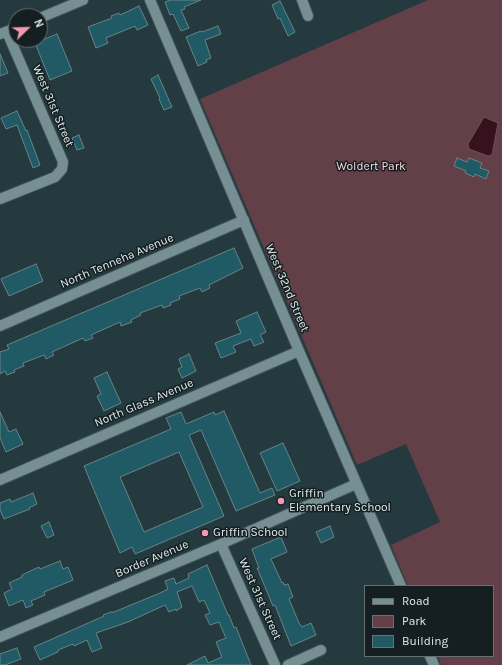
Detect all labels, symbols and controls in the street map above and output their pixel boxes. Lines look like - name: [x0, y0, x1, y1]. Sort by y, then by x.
- north arrow: [8, 8, 48, 48]
- text: N: [31, 17, 46, 30]
- street label: West 31st Street: [29, 63, 77, 149]
- park label: Woldert Park: [336, 160, 406, 174]
- street label: North Tenneha Avenue: [58, 231, 176, 291]
- street label: West 32nd Street: [262, 242, 312, 334]
- street label: North Glass Avenue: [92, 376, 196, 430]
- place label: Griffin Elementary School: [289, 487, 391, 515]
- marker: Griffin Elementary School: [276, 496, 286, 506]
- place label: Griffin School: [213, 526, 288, 540]
- marker: Griffin School: [200, 528, 210, 538]
- street label: Border Avenue: [113, 537, 191, 581]
- street label: West 31st Street: [236, 556, 284, 642]
- legend: [364, 585, 494, 657]
- text: Road: [402, 594, 430, 608]
- text: Park: [402, 614, 426, 628]
- text: Building: [402, 634, 448, 648]

